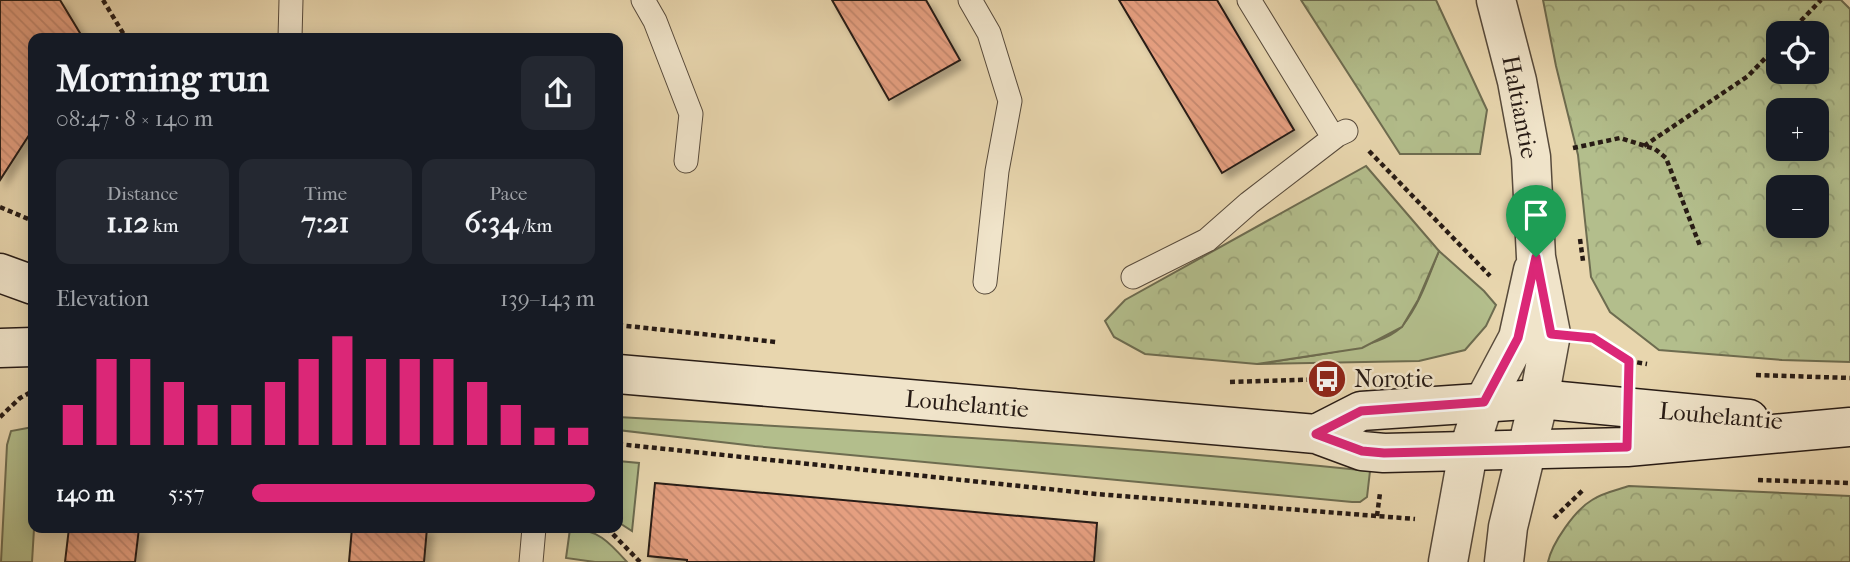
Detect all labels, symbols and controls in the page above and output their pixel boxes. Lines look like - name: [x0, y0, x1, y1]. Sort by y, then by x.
- map controls: [1766, 21, 1829, 238]
- button: locate: [1766, 21, 1829, 84]
- street label: Haltiantie: [1496, 53, 1544, 161]
- text: Morning run: [56, 56, 269, 101]
- button: share: [521, 56, 595, 130]
- button: +: [1766, 98, 1829, 161]
- text: 08:47 · 8 × 140 m: [56, 105, 213, 132]
- button: −: [1766, 175, 1829, 238]
- text: Distance: [107, 183, 178, 205]
- text: Time: [304, 183, 347, 205]
- text: Pace: [490, 183, 527, 205]
- pin: [1506, 185, 1566, 257]
- icon: arrive: [1517, 196, 1555, 234]
- text: 1.12: [106, 205, 149, 240]
- text: 7:21: [302, 205, 349, 240]
- text: 6:34: [465, 205, 518, 240]
- text: km: [149, 215, 179, 237]
- text: /km: [518, 215, 552, 237]
- text: Elevation: [56, 285, 149, 312]
- text: 139–143 m: [500, 285, 595, 312]
- bus stop icon: Norotie: [1306, 358, 1348, 400]
- place label: Norotie: [1354, 365, 1433, 393]
- street label: Louhelantie: [904, 385, 1030, 423]
- street label: Louhelantie: [1658, 397, 1784, 435]
- text: 140 m: [56, 480, 115, 507]
- text: 5:57: [168, 480, 205, 507]

